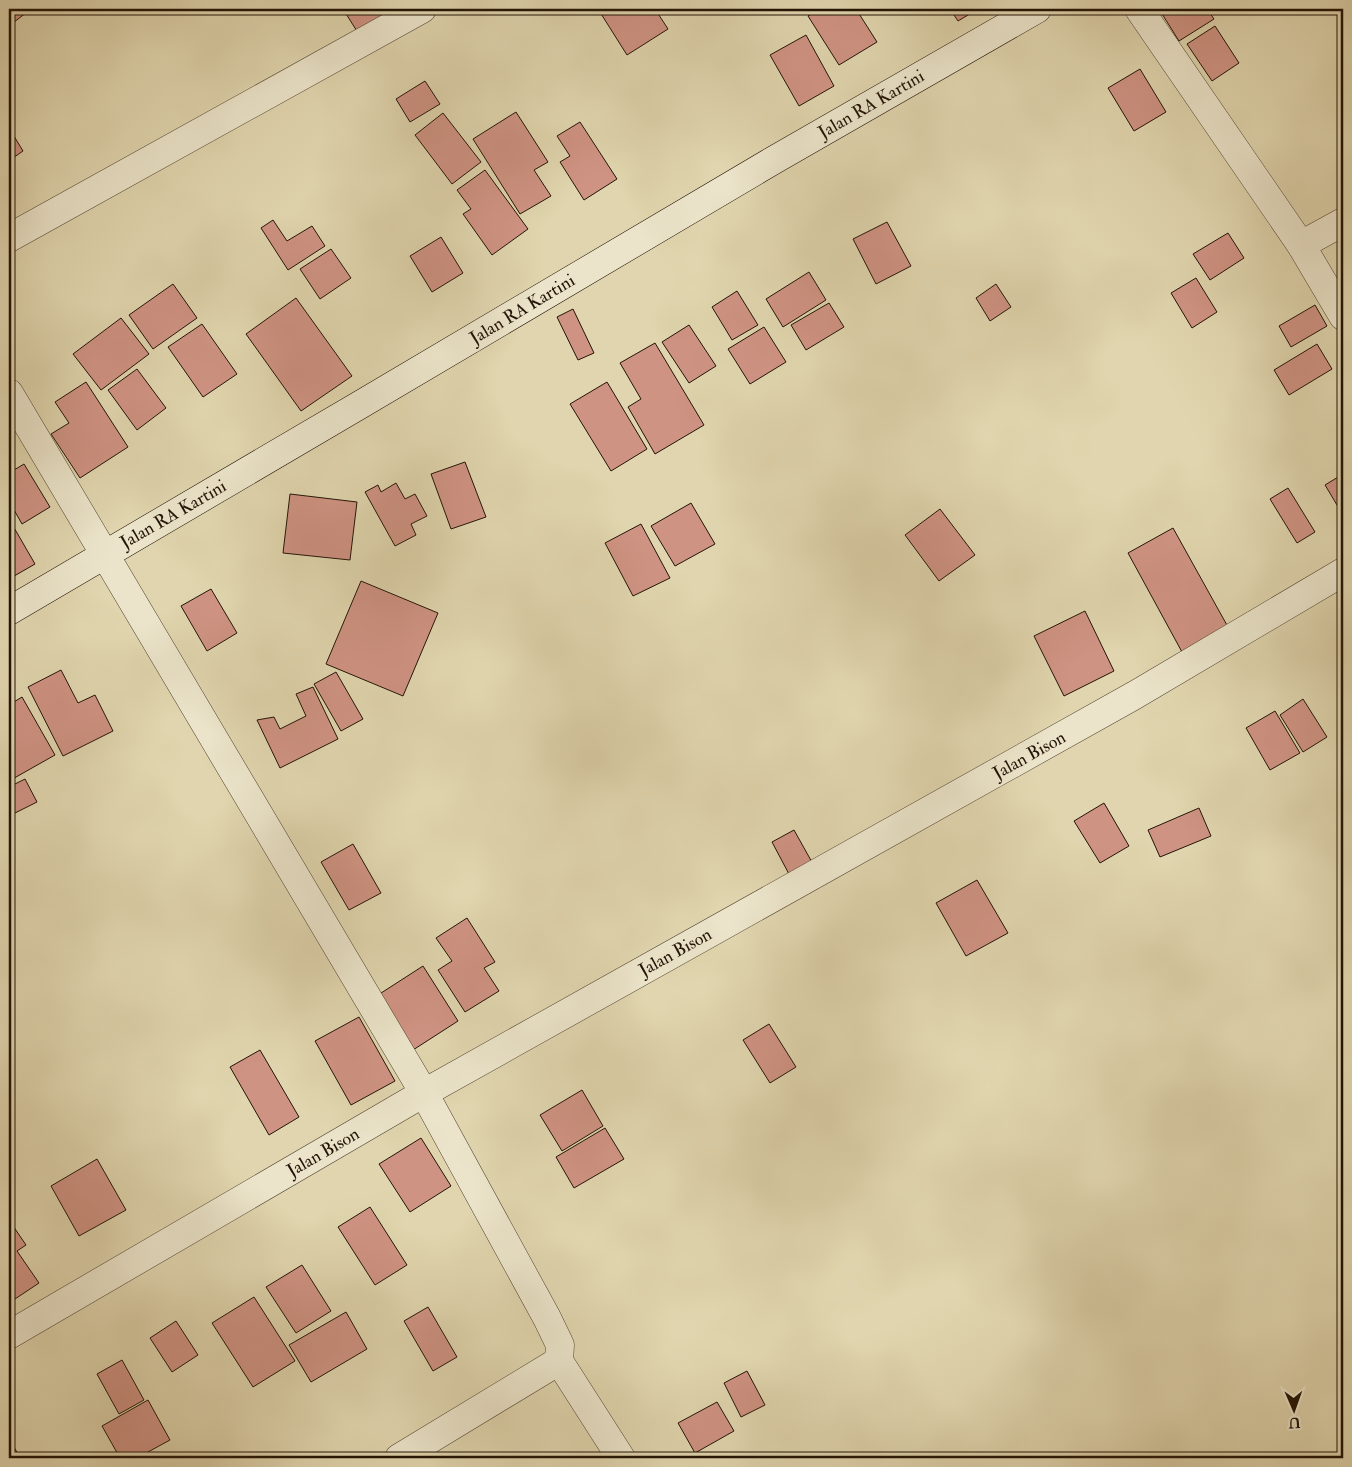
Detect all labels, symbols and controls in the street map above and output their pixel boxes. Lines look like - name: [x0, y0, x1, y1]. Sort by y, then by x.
- street label: Jalan RA Kartini: [813, 65, 929, 145]
- street label: Jalan RA Kartini: [465, 269, 579, 350]
- street label: Jalan RA Kartini: [115, 475, 231, 555]
- street label: Jalan Bison: [988, 726, 1070, 785]
- street label: Jalan Bison: [634, 923, 716, 982]
- street label: Jalan Bison: [282, 1122, 364, 1183]
- north arrow: [1270, 1384, 1320, 1434]
- text: U: [1288, 1414, 1301, 1431]

